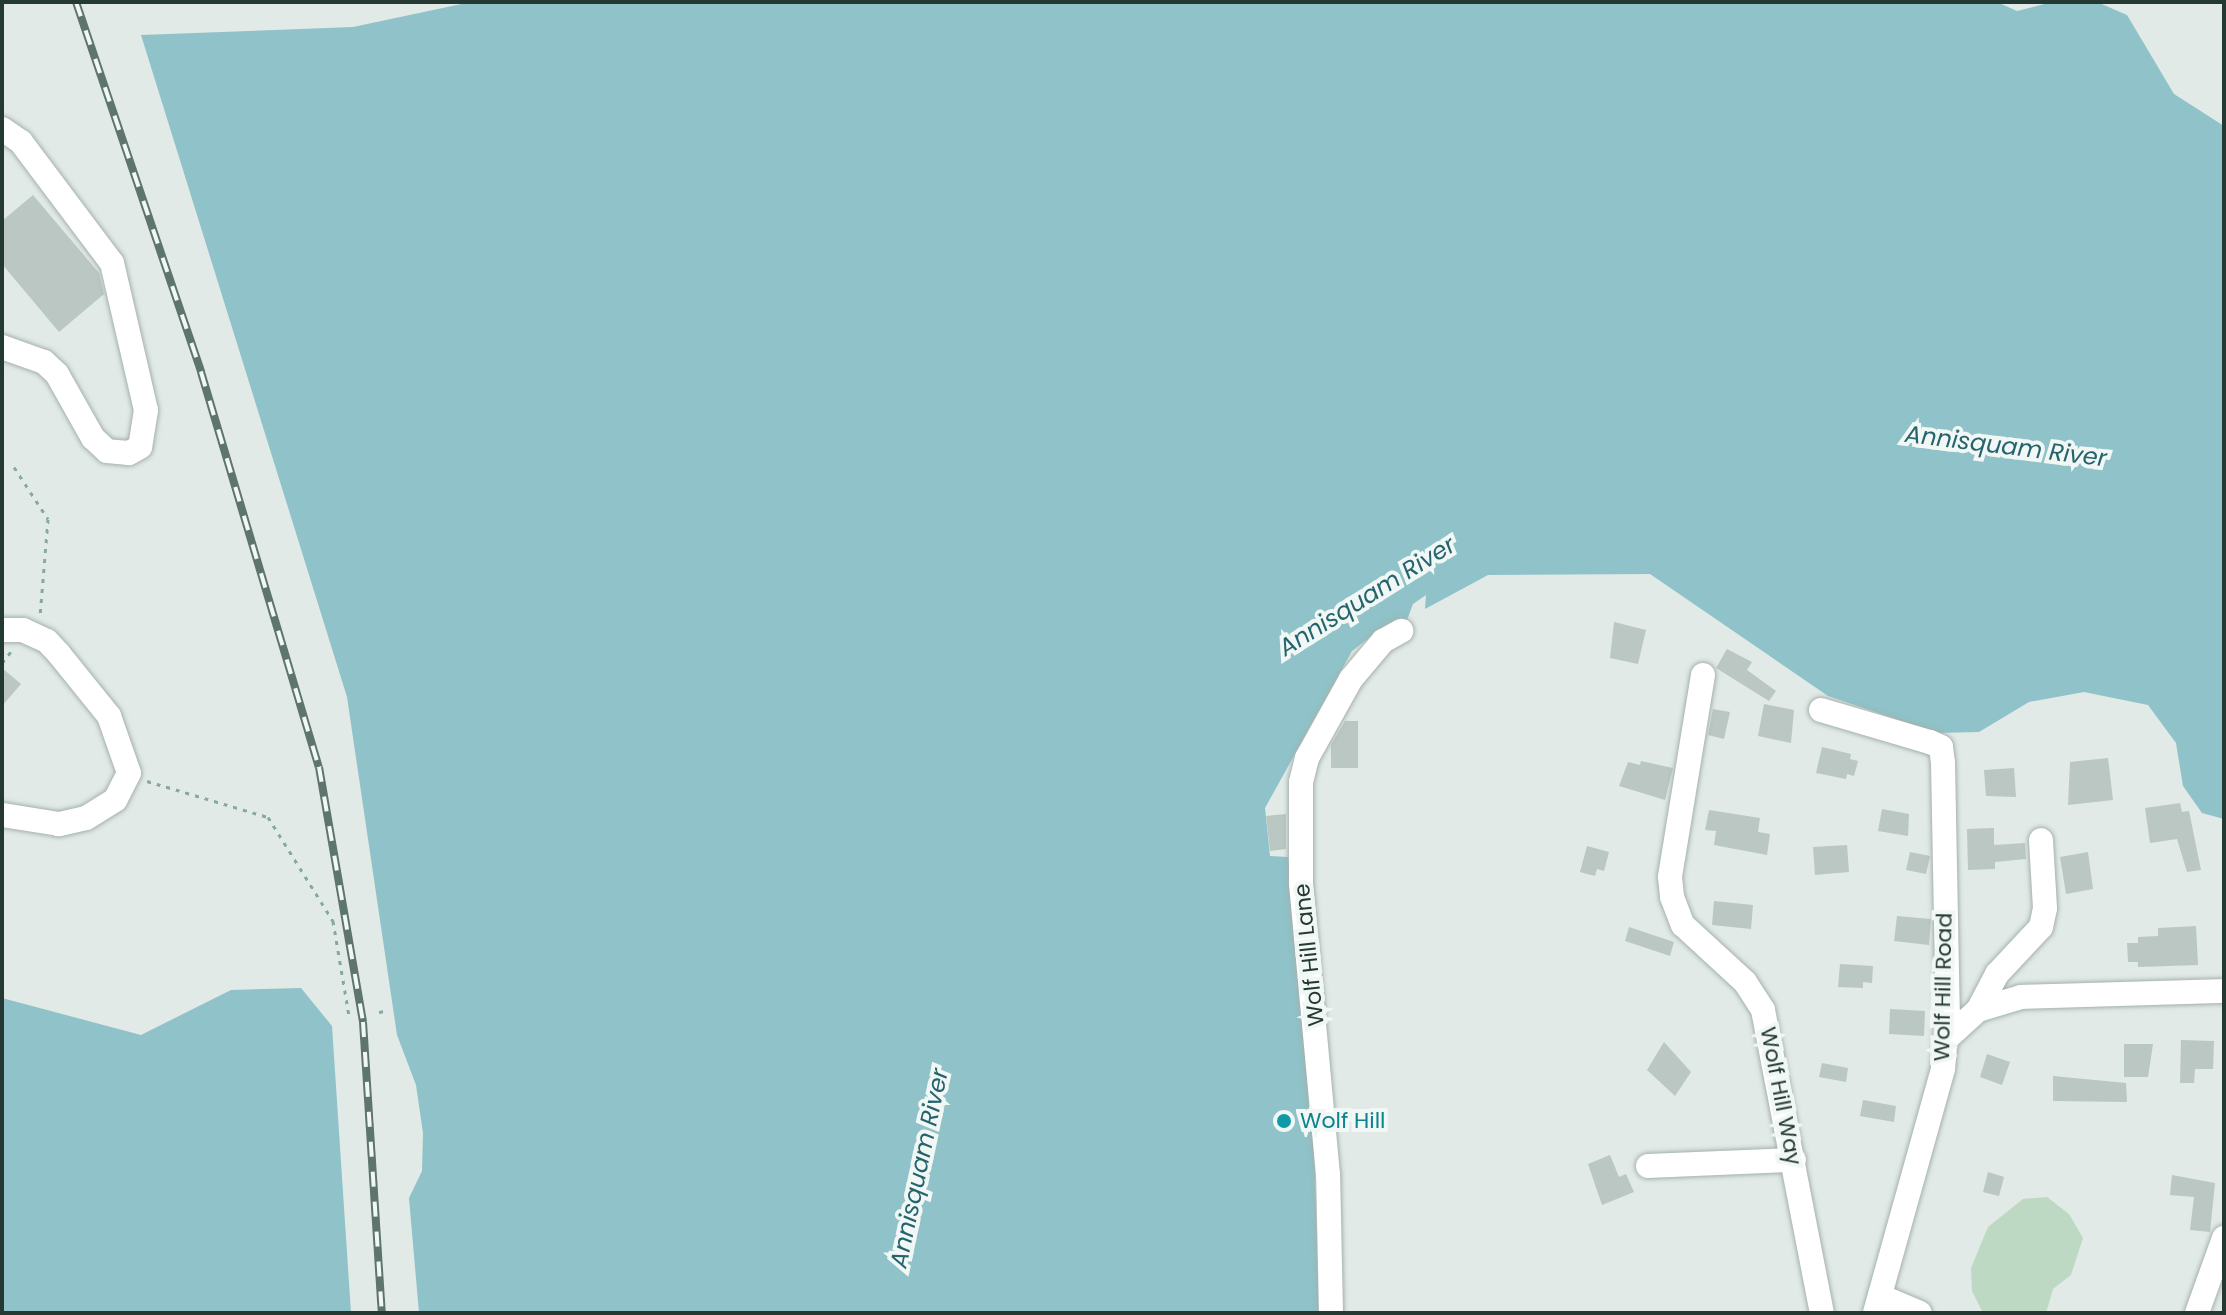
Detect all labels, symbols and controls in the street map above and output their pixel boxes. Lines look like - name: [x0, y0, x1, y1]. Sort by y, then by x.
- water label: Annisquam River: [1904, 419, 2108, 473]
- water label: Annisquam River: [1273, 530, 1461, 662]
- street label: Wolf Hill Lane: [1288, 882, 1330, 1028]
- street label: Wolf Hill Road: [1929, 912, 1957, 1062]
- street label: Wolf Hill Way: [1755, 1025, 1807, 1167]
- water label: Annisquam River: [884, 1066, 954, 1270]
- place label: Wolf Hill: [1300, 1108, 1386, 1134]
- marker: Wolf Hill: [1275, 1112, 1293, 1130]

